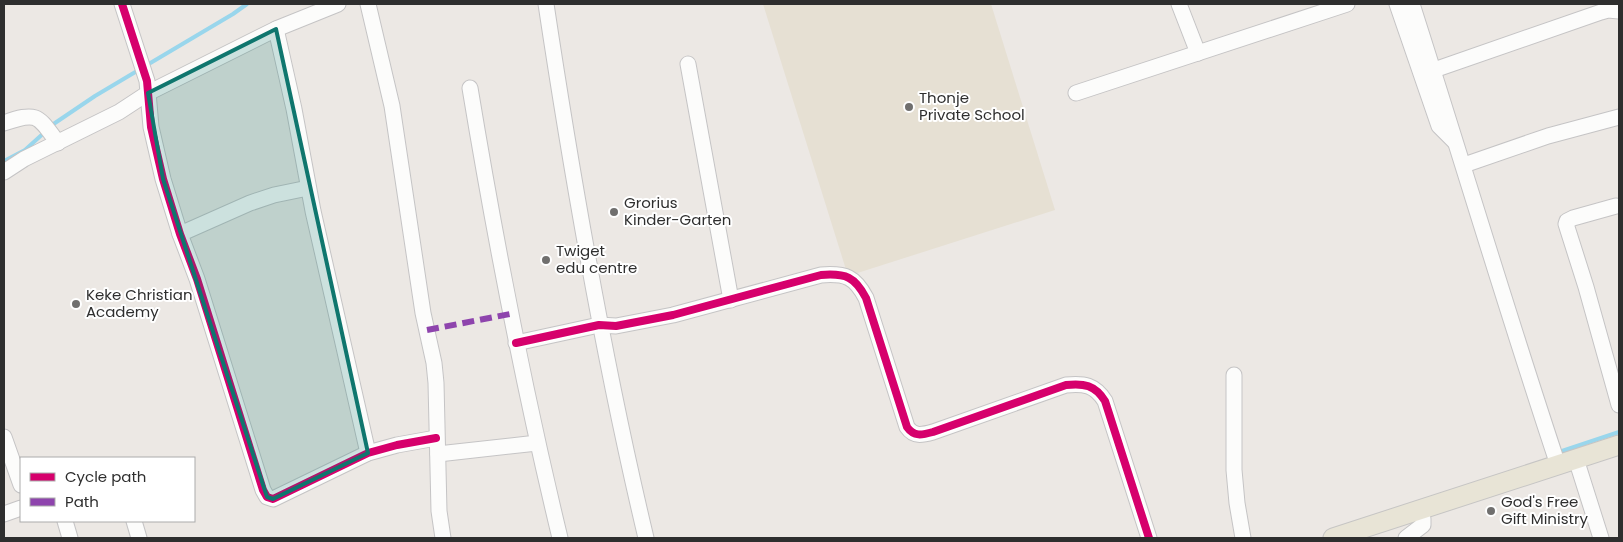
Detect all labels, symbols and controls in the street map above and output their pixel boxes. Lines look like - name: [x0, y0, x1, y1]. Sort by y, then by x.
- place label: Thonje Private School: [919, 87, 1025, 125]
- marker: Thonje Private School: [903, 101, 915, 113]
- place label: Grorius Kinder-Garten: [624, 192, 731, 230]
- marker: Grorius Kinder-Garten: [608, 206, 620, 218]
- place label: Twiget edu centre: [556, 240, 637, 278]
- marker: Twiget edu centre: [540, 254, 552, 266]
- place label: Keke Christian Academy: [86, 284, 193, 322]
- marker: Keke Christian Academy: [70, 298, 82, 310]
- legend: [20, 457, 195, 522]
- text: Cycle path: [65, 466, 146, 487]
- text: Path: [65, 491, 99, 512]
- place label: God's Free Gift Ministry: [1501, 491, 1589, 529]
- marker: God's Free Gift Ministry: [1485, 505, 1497, 517]

